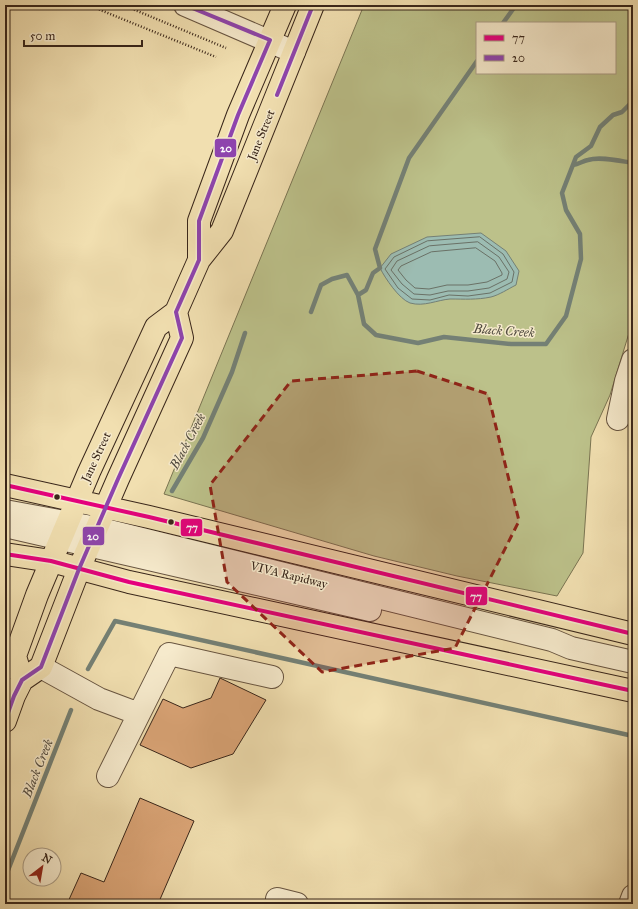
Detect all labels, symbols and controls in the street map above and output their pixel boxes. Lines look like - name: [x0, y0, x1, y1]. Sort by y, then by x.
- scale bar: [24, 22, 142, 48]
- legend: [476, 22, 616, 74]
- text: 50 m: [30, 29, 55, 43]
- text: 77: [512, 31, 525, 45]
- text: 20: [512, 51, 525, 65]
- street label: Jane Street: [244, 107, 279, 165]
- line badge: 20: [214, 138, 237, 158]
- text: 20: [220, 142, 233, 155]
- water label: Black Creek: [472, 321, 535, 341]
- water label: Black Creek: [166, 411, 209, 473]
- street label: Jane Street: [77, 429, 115, 486]
- unlabelled marker: [52, 492, 62, 502]
- unlabelled marker: [166, 517, 176, 527]
- line badge: 77: [180, 518, 203, 537]
- text: 77: [186, 521, 198, 534]
- line badge: 20: [82, 526, 105, 546]
- text: 20: [87, 530, 100, 543]
- street label: VIVA Rapidway: [248, 558, 329, 591]
- line badge: 77: [465, 586, 488, 606]
- text: 77: [470, 590, 482, 603]
- water label: Black Creek: [19, 737, 57, 801]
- north arrow: [22, 847, 62, 887]
- text: N: [40, 851, 55, 867]

